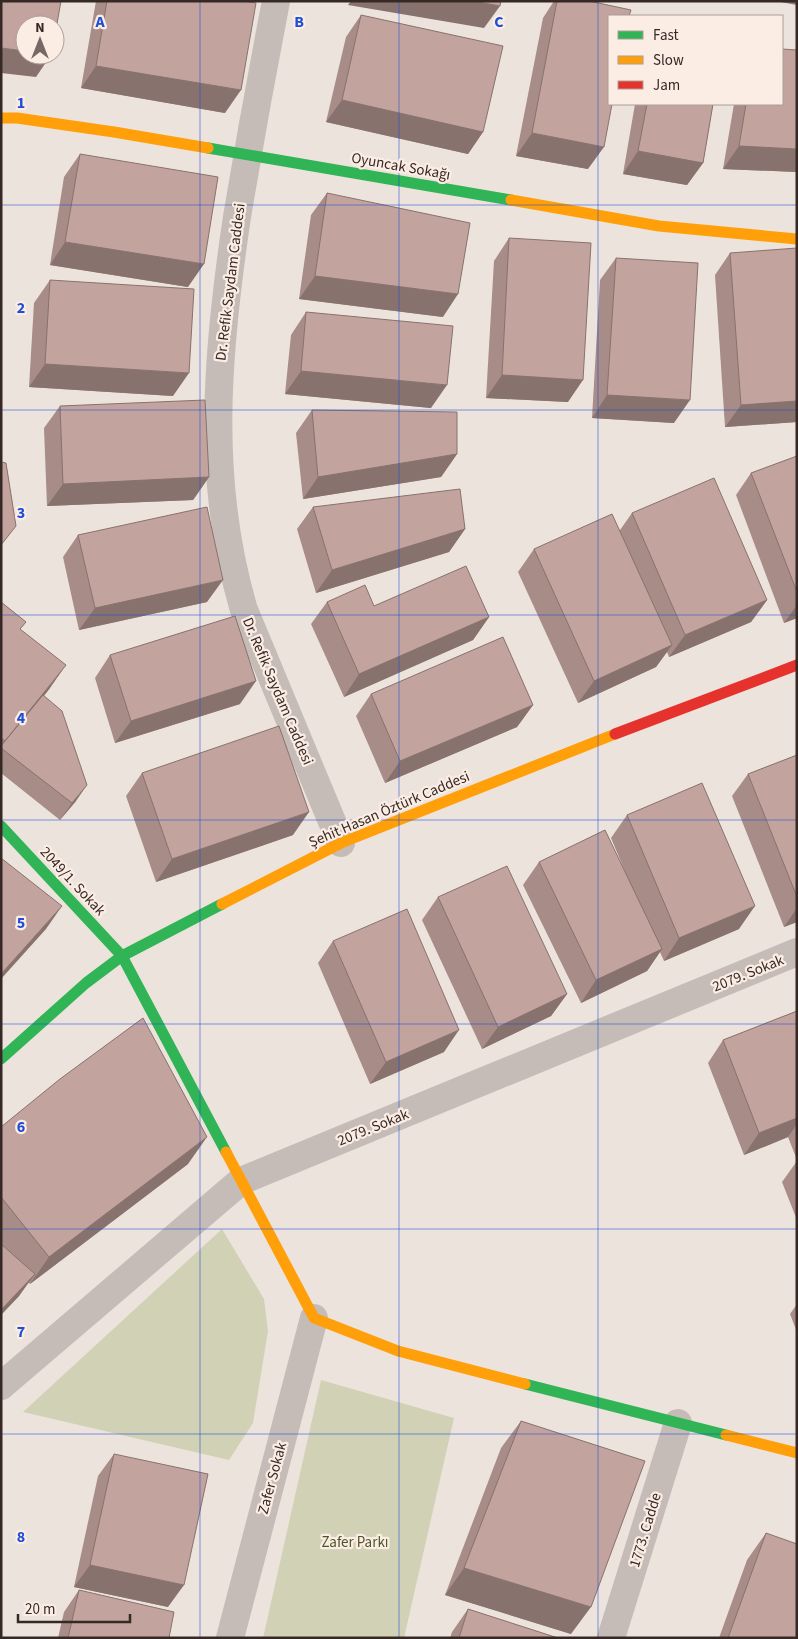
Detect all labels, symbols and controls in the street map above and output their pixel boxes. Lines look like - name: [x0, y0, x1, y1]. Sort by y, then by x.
- text: A: [94, 11, 105, 33]
- text: B: [294, 11, 304, 33]
- text: C: [494, 11, 504, 33]
- north arrow: [15, 15, 65, 65]
- legend: [608, 15, 783, 105]
- text: N: [35, 18, 45, 38]
- text: Fast: [653, 25, 679, 46]
- text: Slow: [653, 50, 684, 71]
- text: Jam: [653, 75, 680, 96]
- text: 1: [17, 92, 25, 114]
- street label: Oyuncak Sokağı: [350, 147, 452, 186]
- street label: Dr. Refik Saydam Caddesi: [210, 202, 251, 362]
- text: 2: [17, 297, 25, 319]
- text: 3: [17, 502, 25, 524]
- street label: Dr. Refik Saydam Caddesi: [237, 614, 318, 768]
- text: 4: [17, 707, 26, 729]
- street label: Şehit Hasan Öztürk Caddesi: [305, 766, 473, 853]
- street label: 2049/1. Sokak: [35, 842, 111, 921]
- text: 5: [17, 912, 25, 934]
- street label: 2079. Sokak: [709, 949, 787, 997]
- street label: 2079. Sokak: [334, 1103, 412, 1151]
- text: 6: [17, 1116, 25, 1138]
- text: 7: [17, 1321, 25, 1343]
- street label: Zafer Sokak: [253, 1439, 292, 1516]
- street label: 1773. Cadde: [624, 1490, 667, 1570]
- text: 8: [17, 1526, 25, 1548]
- park label: Zafer Parkı: [321, 1532, 389, 1553]
- scale bar: [18, 1592, 130, 1624]
- text: 20 m: [25, 1599, 55, 1620]

